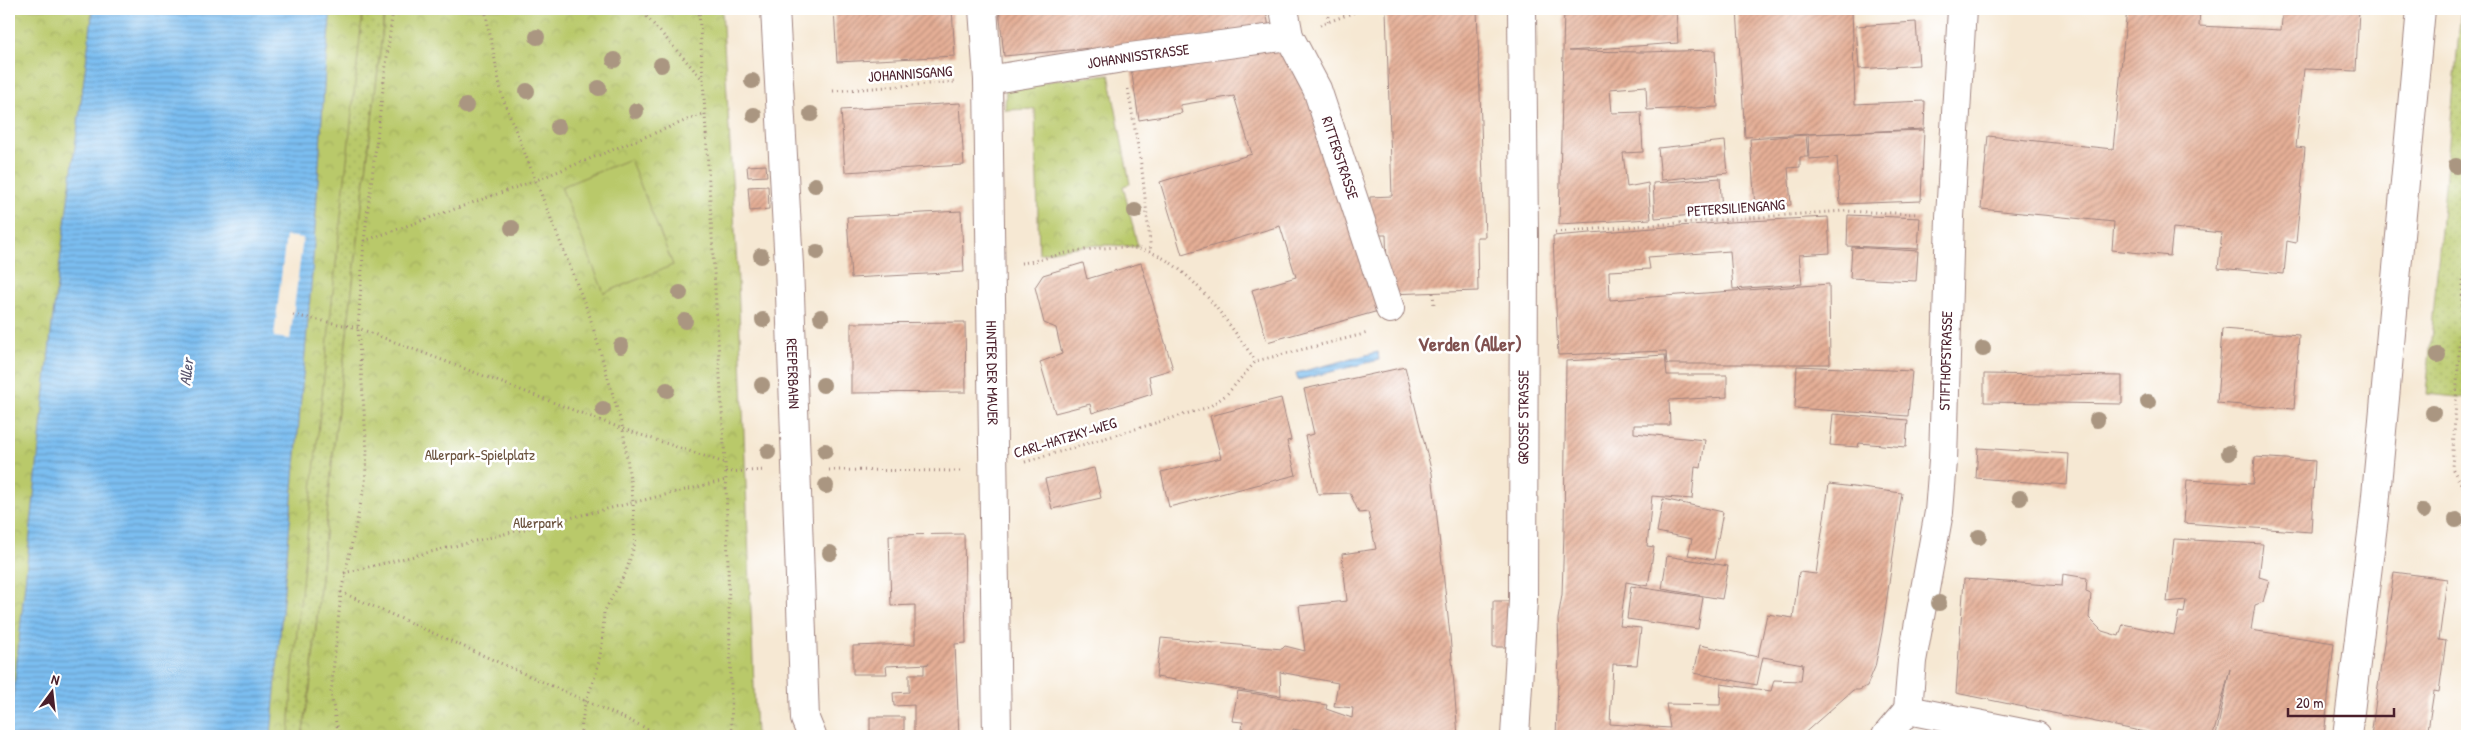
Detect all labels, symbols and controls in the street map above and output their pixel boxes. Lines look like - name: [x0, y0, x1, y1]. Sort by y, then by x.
- street label: JOHANNISSTRASSE: [1085, 38, 1191, 74]
- street label: JOHANNISGANG: [867, 60, 954, 87]
- street label: RITTERSTRASSE: [1317, 113, 1364, 202]
- street label: PETERSILIENGANG: [1686, 194, 1786, 221]
- street label: STIFTHOFSTRASSE: [1933, 310, 1957, 411]
- street label: HINTER DER MAUER: [981, 320, 1004, 425]
- district label: Verden (Aller): [1418, 330, 1522, 357]
- street label: REEPERBAHN: [782, 338, 805, 409]
- water label: Aller: [173, 355, 199, 387]
- street label: GROSSE STRASSE: [1512, 369, 1534, 465]
- street label: CARL-HATZKY-WEG: [1011, 412, 1120, 463]
- park label: Allerpark-Spielplatz: [425, 444, 536, 465]
- park label: Allerpark: [513, 512, 563, 533]
- north arrow: [28, 668, 78, 718]
- text: N: [49, 669, 62, 689]
- scale bar: [2288, 685, 2395, 717]
- text: 20 m: [2296, 692, 2323, 713]

